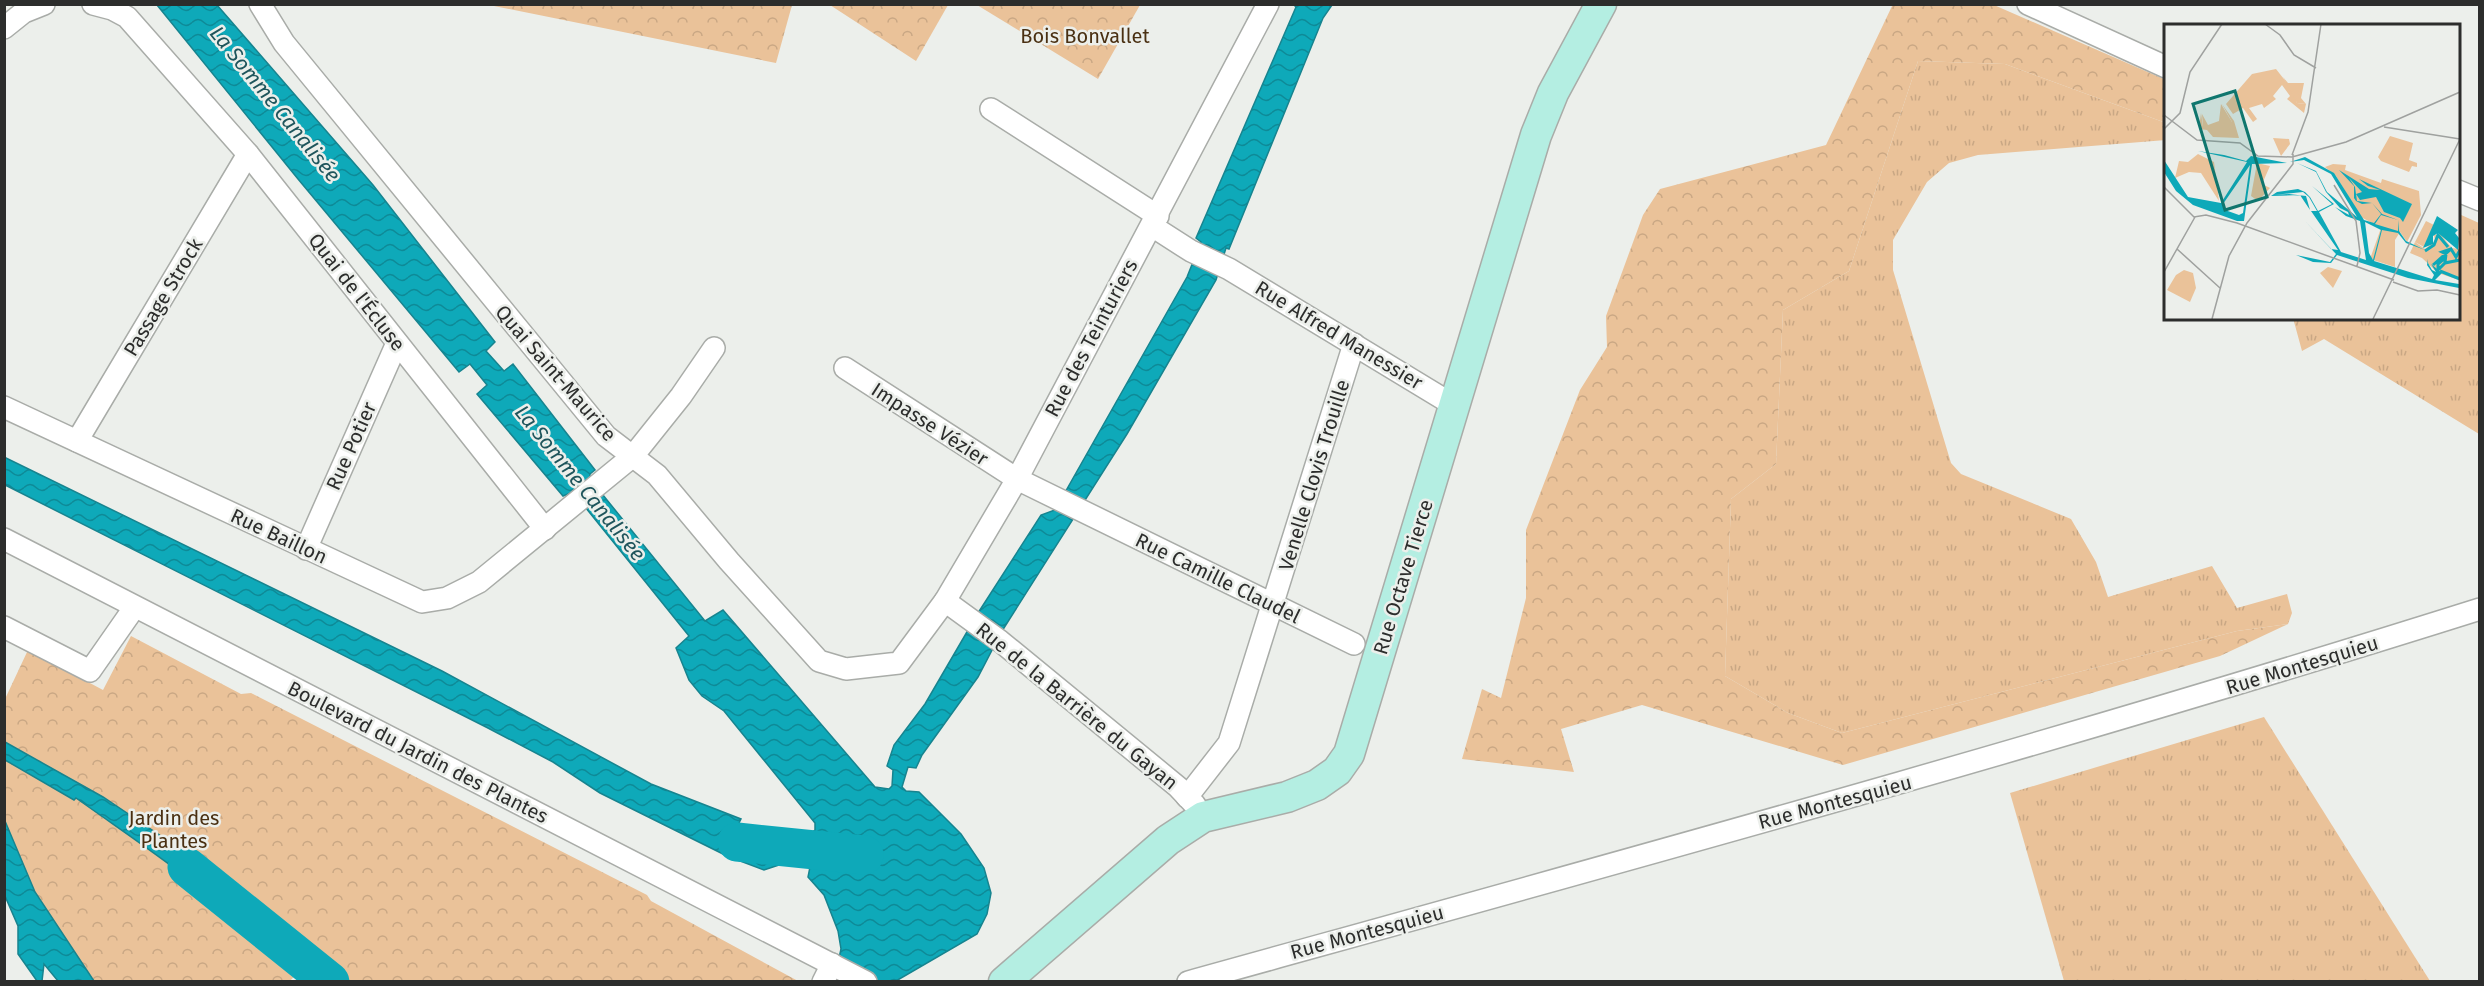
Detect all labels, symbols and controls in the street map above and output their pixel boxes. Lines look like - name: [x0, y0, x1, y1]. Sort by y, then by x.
- water label: La Somme Canalisée: [204, 21, 346, 187]
- park label: Bois Bonvallet: [1020, 24, 1151, 48]
- inset map: [2164, 24, 2460, 320]
- street label: Quai de l'Écluse: [304, 228, 410, 356]
- street label: Passage Strock: [118, 233, 208, 360]
- street label: Rue des Teinturiers: [1039, 255, 1143, 421]
- street label: Rue Alfred Manessier: [1251, 276, 1427, 395]
- street label: Quai Saint-Maurice: [490, 300, 622, 446]
- street label: Venelle Clovis Trouille: [1273, 376, 1355, 574]
- street label: Impasse Vézier: [867, 377, 993, 471]
- street label: Rue Potier: [321, 398, 381, 494]
- water label: La Somme Canalisée: [509, 400, 651, 566]
- street label: Rue Octave Tierce: [1368, 496, 1438, 658]
- street label: Rue Baillon: [227, 503, 331, 569]
- street label: Rue Camille Claudel: [1132, 528, 1304, 628]
- street label: Rue de la Barrière du Gayan: [971, 617, 1183, 795]
- street label: Rue Montesquieu: [2223, 630, 2381, 700]
- street label: Boulevard du Jardin des Plantes: [284, 676, 552, 828]
- street label: Rue Montesquieu: [1756, 770, 1914, 834]
- park label: Jardin des Plantes: [129, 806, 219, 853]
- street label: Rue Montesquieu: [1288, 900, 1446, 964]

